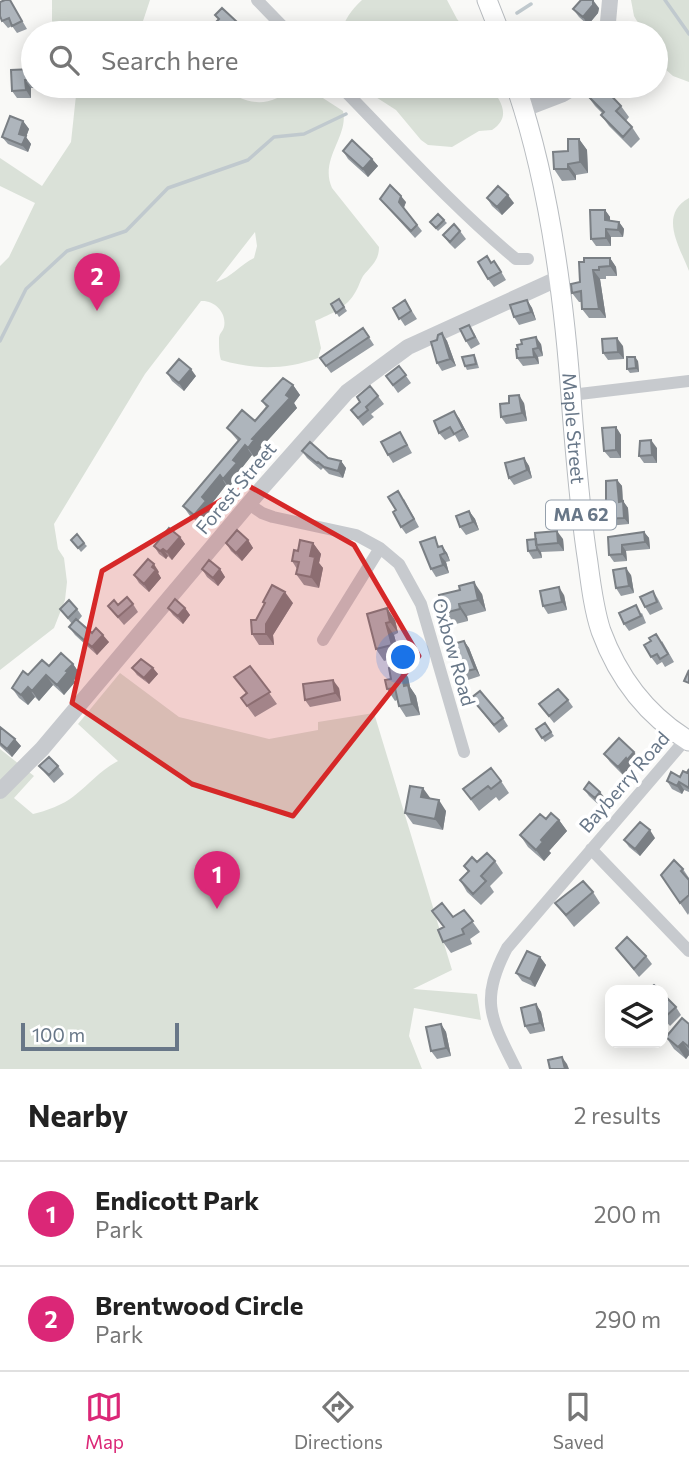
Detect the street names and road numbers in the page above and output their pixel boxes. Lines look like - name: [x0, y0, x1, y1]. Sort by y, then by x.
- street label: Maple Street: [558, 372, 590, 485]
- street label: Forest Street: [191, 437, 281, 538]
- road number: MA 62: [546, 500, 616, 530]
- street label: Oxbow Road: [428, 595, 481, 708]
- street label: Bayberry Road: [574, 727, 674, 837]

